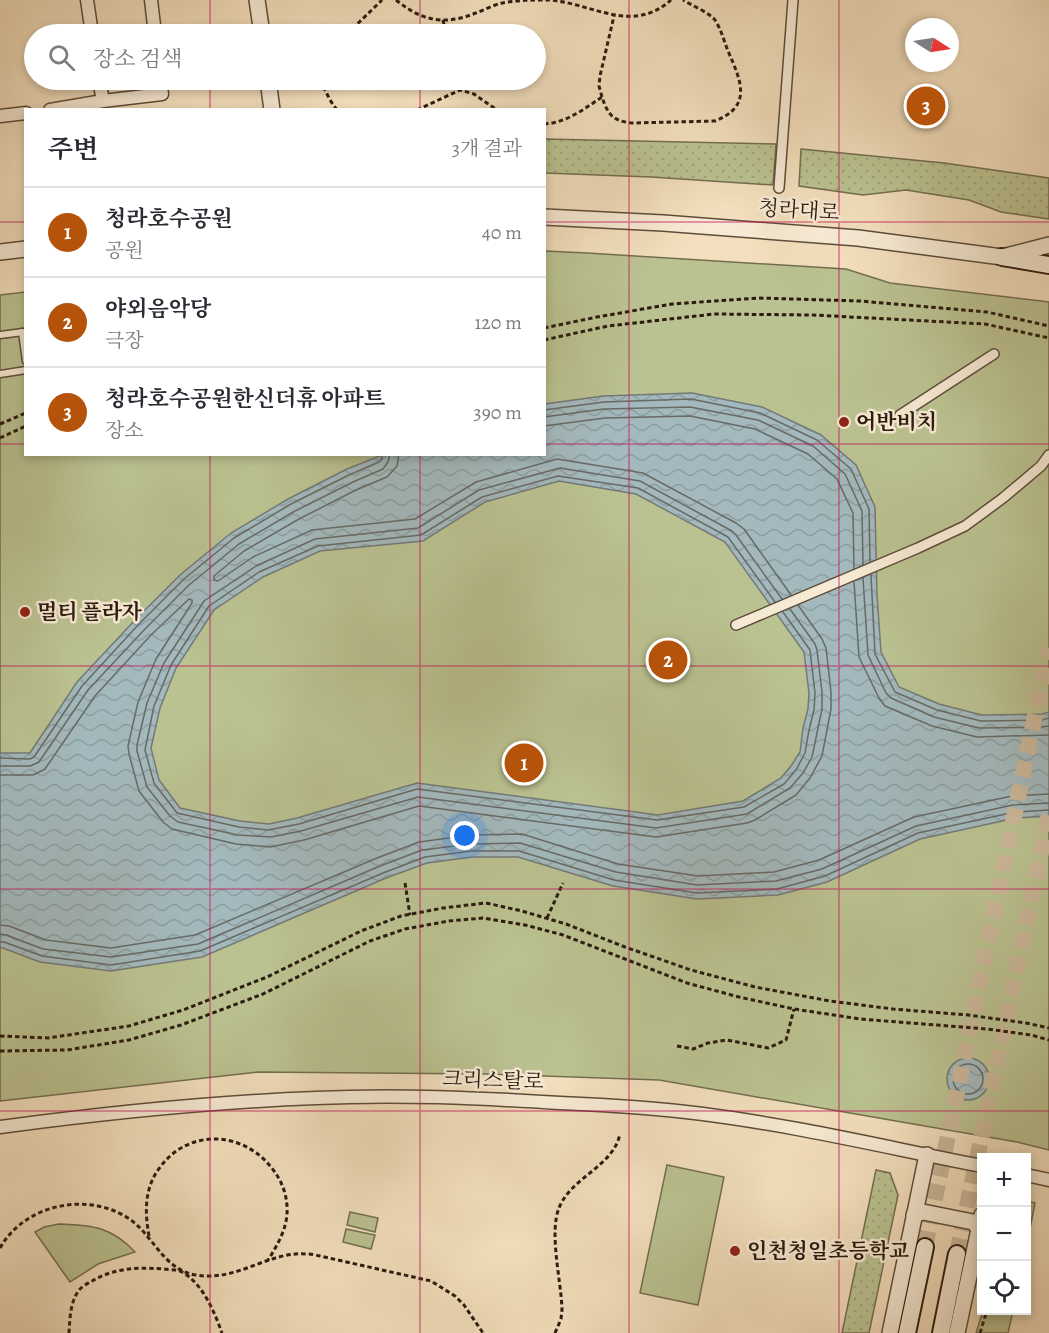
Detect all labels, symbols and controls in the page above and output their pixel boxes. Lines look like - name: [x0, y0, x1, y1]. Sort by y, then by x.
- north arrow: [905, 18, 959, 72]
- search box: [24, 24, 546, 90]
- icon: search: [45, 41, 78, 74]
- text: 장소 검색: [93, 44, 182, 74]
- pin: 3: [906, 84, 946, 128]
- text: 주변: [48, 132, 98, 167]
- text: 3개 결과: [452, 135, 522, 162]
- street label: 청라대로: [758, 193, 840, 227]
- text: 청라호수공원: [105, 204, 233, 234]
- text: 1: [64, 219, 71, 246]
- text: 40 m: [482, 219, 522, 246]
- text: 공원: [105, 237, 144, 264]
- text: 야외음악당: [105, 294, 211, 324]
- text: 2: [63, 309, 72, 336]
- text: 120 m: [474, 309, 522, 336]
- text: 극장: [105, 327, 144, 354]
- text: 청라호수공원한신더휴 아파트: [105, 384, 385, 414]
- text: 3: [63, 399, 72, 426]
- text: 390 m: [473, 399, 522, 426]
- place label: 어반비치: [856, 408, 937, 436]
- marker: 어반비치: [837, 415, 851, 429]
- text: 장소: [105, 417, 144, 444]
- place label: 멀티 플라자: [37, 598, 143, 626]
- marker: 멀티 플라자: [18, 605, 32, 619]
- pin: 2: [648, 638, 688, 682]
- pin: 1: [504, 740, 544, 786]
- your location: [450, 821, 479, 850]
- street label: 크리스탈로: [442, 1064, 544, 1096]
- map controls: [977, 1153, 1031, 1315]
- button: +: [977, 1153, 1031, 1207]
- button: −: [977, 1207, 1031, 1261]
- place label: 인천청일초등학교: [747, 1237, 909, 1265]
- marker: 인천청일초등학교: [728, 1244, 742, 1258]
- button: locate: [977, 1261, 1031, 1315]

